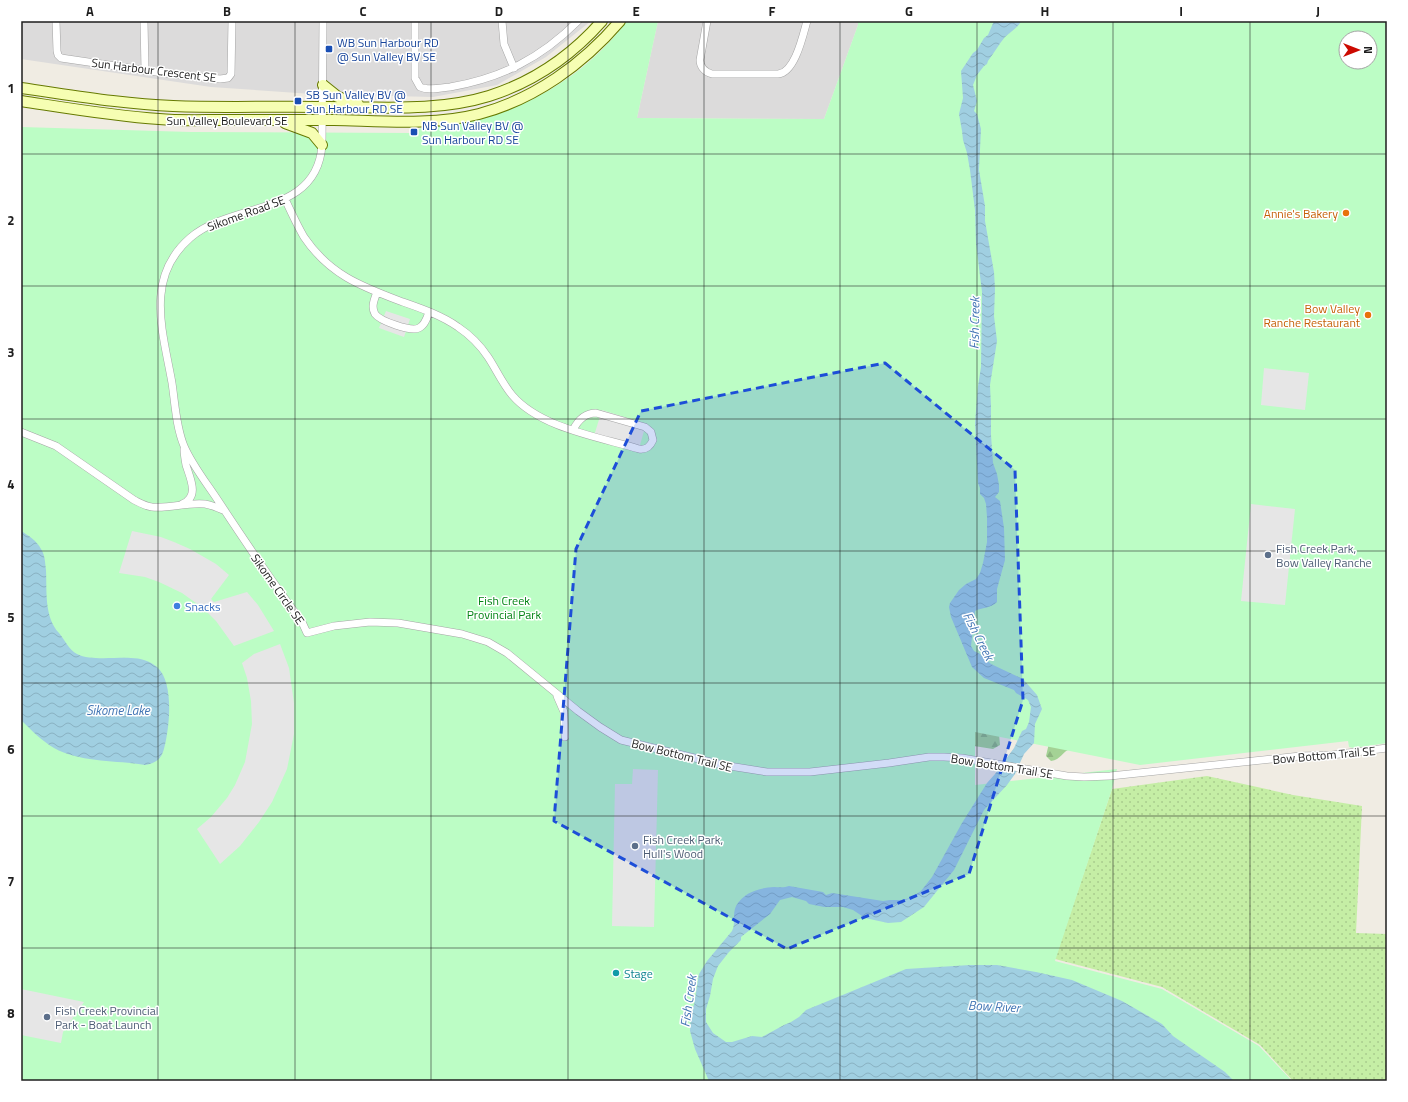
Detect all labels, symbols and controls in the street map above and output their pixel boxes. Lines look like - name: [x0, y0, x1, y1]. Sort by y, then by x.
- text: A: [86, 1, 94, 21]
- text: B: [223, 1, 231, 21]
- text: C: [359, 1, 367, 21]
- text: D: [495, 1, 503, 21]
- text: E: [632, 1, 640, 21]
- text: F: [769, 1, 776, 21]
- text: G: [905, 1, 913, 21]
- text: H: [1041, 1, 1049, 21]
- text: I: [1179, 1, 1183, 21]
- text: J: [1316, 1, 1320, 21]
- north arrow: [1338, 30, 1378, 70]
- place label: WB Sun Harbour RD @ Sun Valley BV SE: [337, 33, 439, 66]
- marker: WB Sun Harbour RD @ Sun Valley BV SE: [324, 44, 334, 54]
- text: N: [1360, 46, 1376, 54]
- street label: Sun Harbour Crescent SE: [90, 53, 218, 87]
- text: 1: [7, 78, 15, 98]
- place label: SB Sun Valley BV @ Sun Harbour RD SE: [306, 85, 406, 118]
- marker: SB Sun Valley BV @ Sun Harbour RD SE: [293, 96, 303, 106]
- street label: Sun Valley Boulevard SE: [166, 111, 288, 130]
- place label: NB Sun Valley BV @ Sun Harbour RD SE: [422, 116, 524, 149]
- marker: NB Sun Valley BV @ Sun Harbour RD SE: [409, 127, 419, 137]
- street label: Sikome Road SE: [204, 190, 288, 236]
- place label: Annie's Bakery: [1264, 204, 1338, 223]
- marker: Annie's Bakery: [1341, 208, 1351, 218]
- text: 2: [7, 210, 15, 230]
- water label: Fish Creek: [964, 295, 984, 349]
- place label: Bow Valley Ranche Restaurant: [1263, 299, 1361, 332]
- marker: Bow Valley Ranche Restaurant: [1363, 310, 1373, 320]
- text: 3: [7, 342, 15, 362]
- text: 4: [7, 474, 15, 494]
- place label: Fish Creek Park, Bow Valley Ranche: [1276, 539, 1372, 572]
- street label: Sikome Circle SE: [246, 550, 310, 629]
- marker: Fish Creek Park, Bow Valley Ranche: [1263, 550, 1273, 560]
- park label: Fish Creek Provincial Park: [467, 591, 541, 624]
- place label: Snacks: [185, 597, 221, 616]
- marker: Snacks: [172, 601, 182, 611]
- text: 5: [7, 607, 15, 627]
- water label: Fish Creek: [958, 608, 1001, 666]
- water label: Sikome Lake: [86, 700, 151, 720]
- street label: Bow Bottom Trail SE: [630, 733, 735, 777]
- text: 6: [7, 739, 15, 759]
- street label: Bow Bottom Trail SE: [1272, 741, 1377, 769]
- street label: Bow Bottom Trail SE: [950, 749, 1055, 784]
- place label: Fish Creek Park, Hull's Wood: [643, 830, 723, 863]
- marker: Fish Creek Park, Hull's Wood: [630, 841, 640, 851]
- text: 7: [7, 871, 15, 891]
- place label: Stage: [624, 964, 653, 983]
- marker: Stage: [611, 968, 621, 978]
- water label: Fish Creek: [674, 972, 702, 1028]
- water label: Bow River: [967, 995, 1022, 1017]
- place label: Fish Creek Provincial Park - Boat Launch: [55, 1001, 159, 1034]
- text: 8: [7, 1003, 15, 1023]
- marker: Fish Creek Provincial Park - Boat Launch: [42, 1012, 52, 1022]

